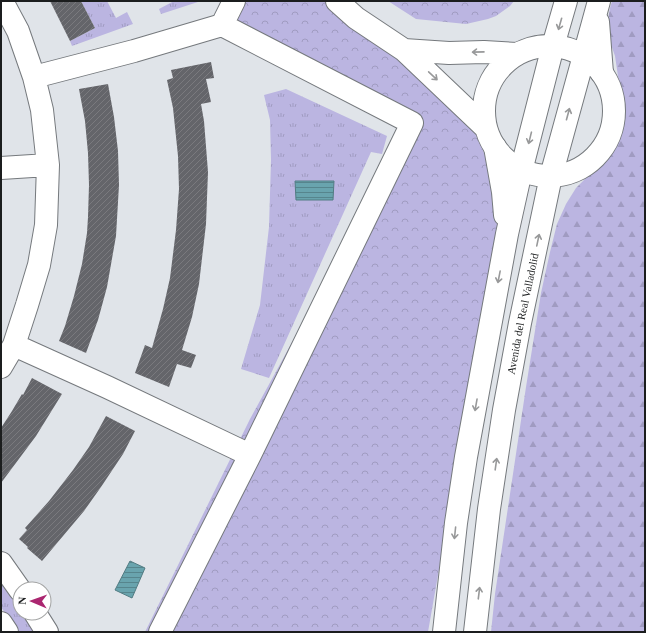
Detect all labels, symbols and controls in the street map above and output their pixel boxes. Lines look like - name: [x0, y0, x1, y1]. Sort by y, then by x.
- one-way arrow: [556, 17, 563, 30]
- one-way arrow: [472, 48, 485, 56]
- one-way arrow: [427, 72, 438, 81]
- one-way arrow: [565, 108, 572, 121]
- one-way arrow: [525, 131, 533, 144]
- one-way arrow: [534, 234, 542, 247]
- street label: Avenida del Real Valladolid: [505, 251, 541, 375]
- one-way arrow: [494, 270, 502, 283]
- one-way arrow: [471, 398, 479, 411]
- one-way arrow: [492, 458, 500, 471]
- one-way arrow: [451, 526, 459, 539]
- north arrow: [12, 581, 52, 621]
- one-way arrow: [475, 587, 483, 600]
- text: N: [16, 596, 28, 605]

